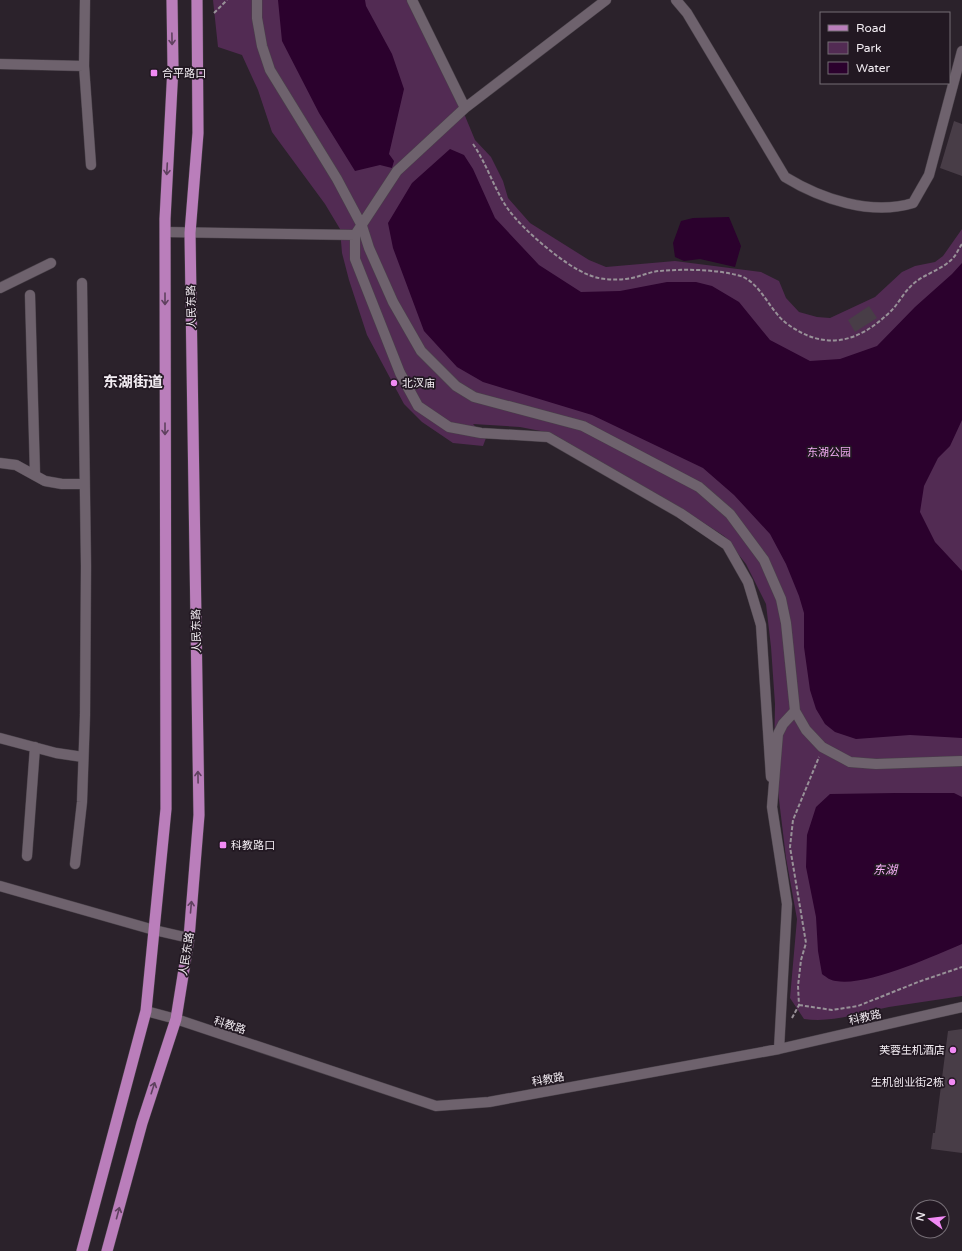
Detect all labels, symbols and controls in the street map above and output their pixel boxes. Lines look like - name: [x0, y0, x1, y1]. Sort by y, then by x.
- legend: [820, 12, 950, 84]
- text: Road: [856, 21, 886, 35]
- one-way arrow: [168, 32, 176, 45]
- text: Park: [856, 41, 882, 55]
- text: Water: [856, 61, 891, 75]
- place label: 合平路口: [162, 67, 206, 80]
- marker: 合平路口: [149, 68, 159, 78]
- one-way arrow: [164, 162, 171, 175]
- street label: 人民东路: [185, 285, 198, 329]
- one-way arrow: [161, 292, 169, 305]
- district label: 东湖街道: [103, 373, 163, 391]
- place label: 北汊庙: [402, 377, 435, 390]
- marker: 北汊庙: [389, 378, 399, 388]
- one-way arrow: [161, 422, 169, 435]
- park label: 东湖公园: [807, 446, 851, 459]
- street label: 人民东路: [190, 609, 203, 653]
- one-way arrow: [195, 771, 202, 784]
- place label: 科教路口: [231, 839, 275, 852]
- marker: 科教路口: [218, 840, 228, 850]
- water label: 东湖: [873, 863, 899, 877]
- one-way arrow: [188, 901, 195, 914]
- street label: 人民东路: [177, 931, 196, 977]
- street label: 科教路: [848, 1007, 883, 1028]
- street label: 科教路: [212, 1014, 248, 1037]
- place label: 芙蓉生机酒店: [879, 1044, 945, 1057]
- marker: 芙蓉生机酒店: [948, 1045, 958, 1055]
- street label: 科教路: [531, 1070, 565, 1089]
- place label: 生机创业街2栋: [871, 1076, 944, 1089]
- marker: 生机创业街2栋: [947, 1077, 957, 1087]
- one-way arrow: [150, 1082, 157, 1095]
- north arrow: [910, 1199, 950, 1239]
- one-way arrow: [114, 1207, 122, 1220]
- text: N: [913, 1211, 928, 1222]

